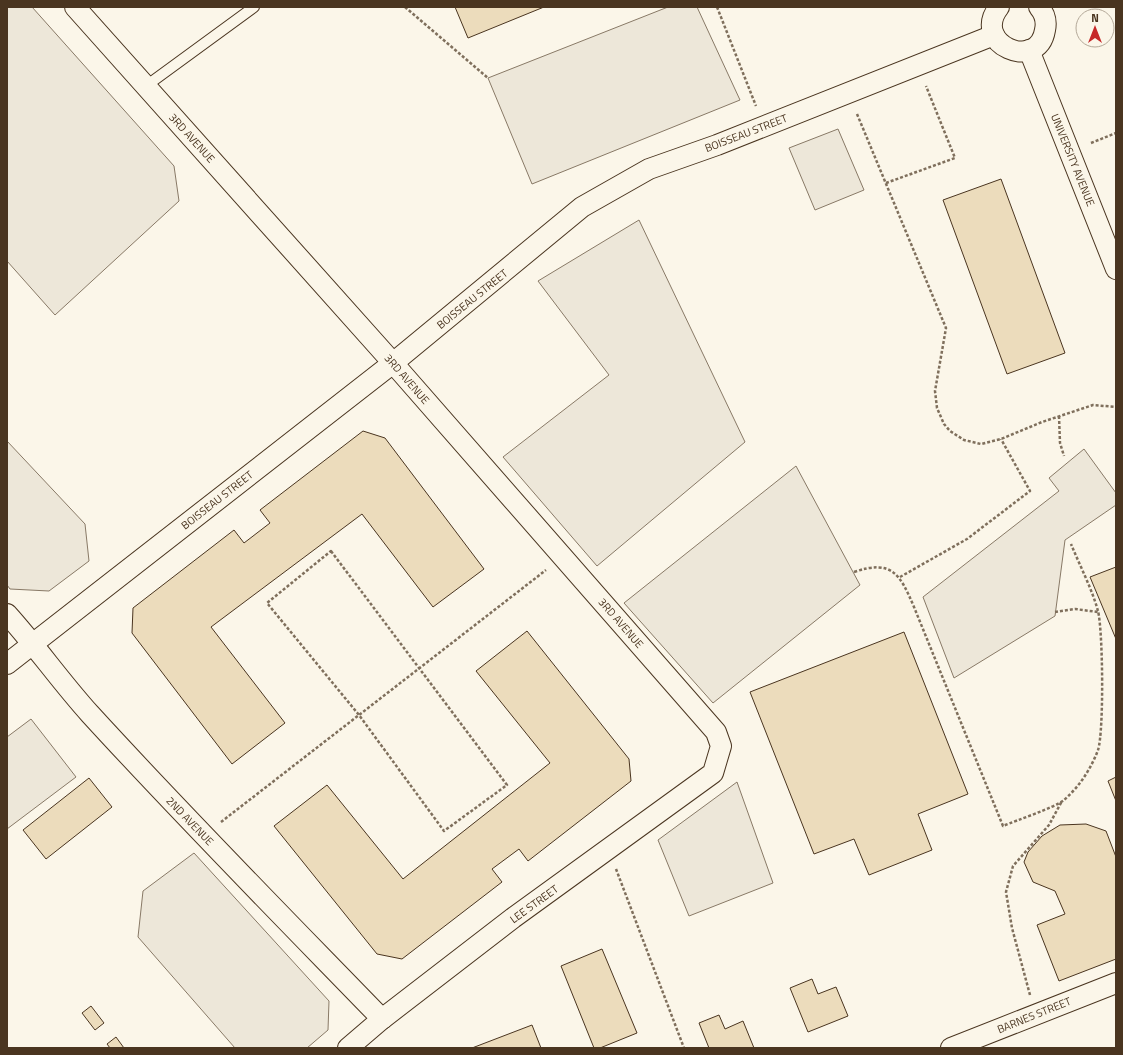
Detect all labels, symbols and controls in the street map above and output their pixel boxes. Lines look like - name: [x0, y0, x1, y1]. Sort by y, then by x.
- north arrow: [1075, 8, 1115, 48]
- text: N: [1091, 10, 1099, 26]
- street label: 3RD AVENUE: [165, 110, 219, 166]
- street label: BOISSEAU STREET: [702, 110, 790, 156]
- street label: UNIVERSITY AVENUE: [1047, 111, 1099, 209]
- street label: BOISSEAU STREET: [433, 265, 511, 333]
- street label: 3RD AVENUE: [381, 350, 433, 408]
- street label: BOISSEAU STREET: [178, 467, 256, 533]
- street label: 3RD AVENUE: [595, 594, 647, 652]
- street label: 2ND AVENUE: [163, 793, 217, 849]
- street label: LEE STREET: [507, 881, 562, 927]
- street label: BARNES STREET: [995, 993, 1074, 1037]

